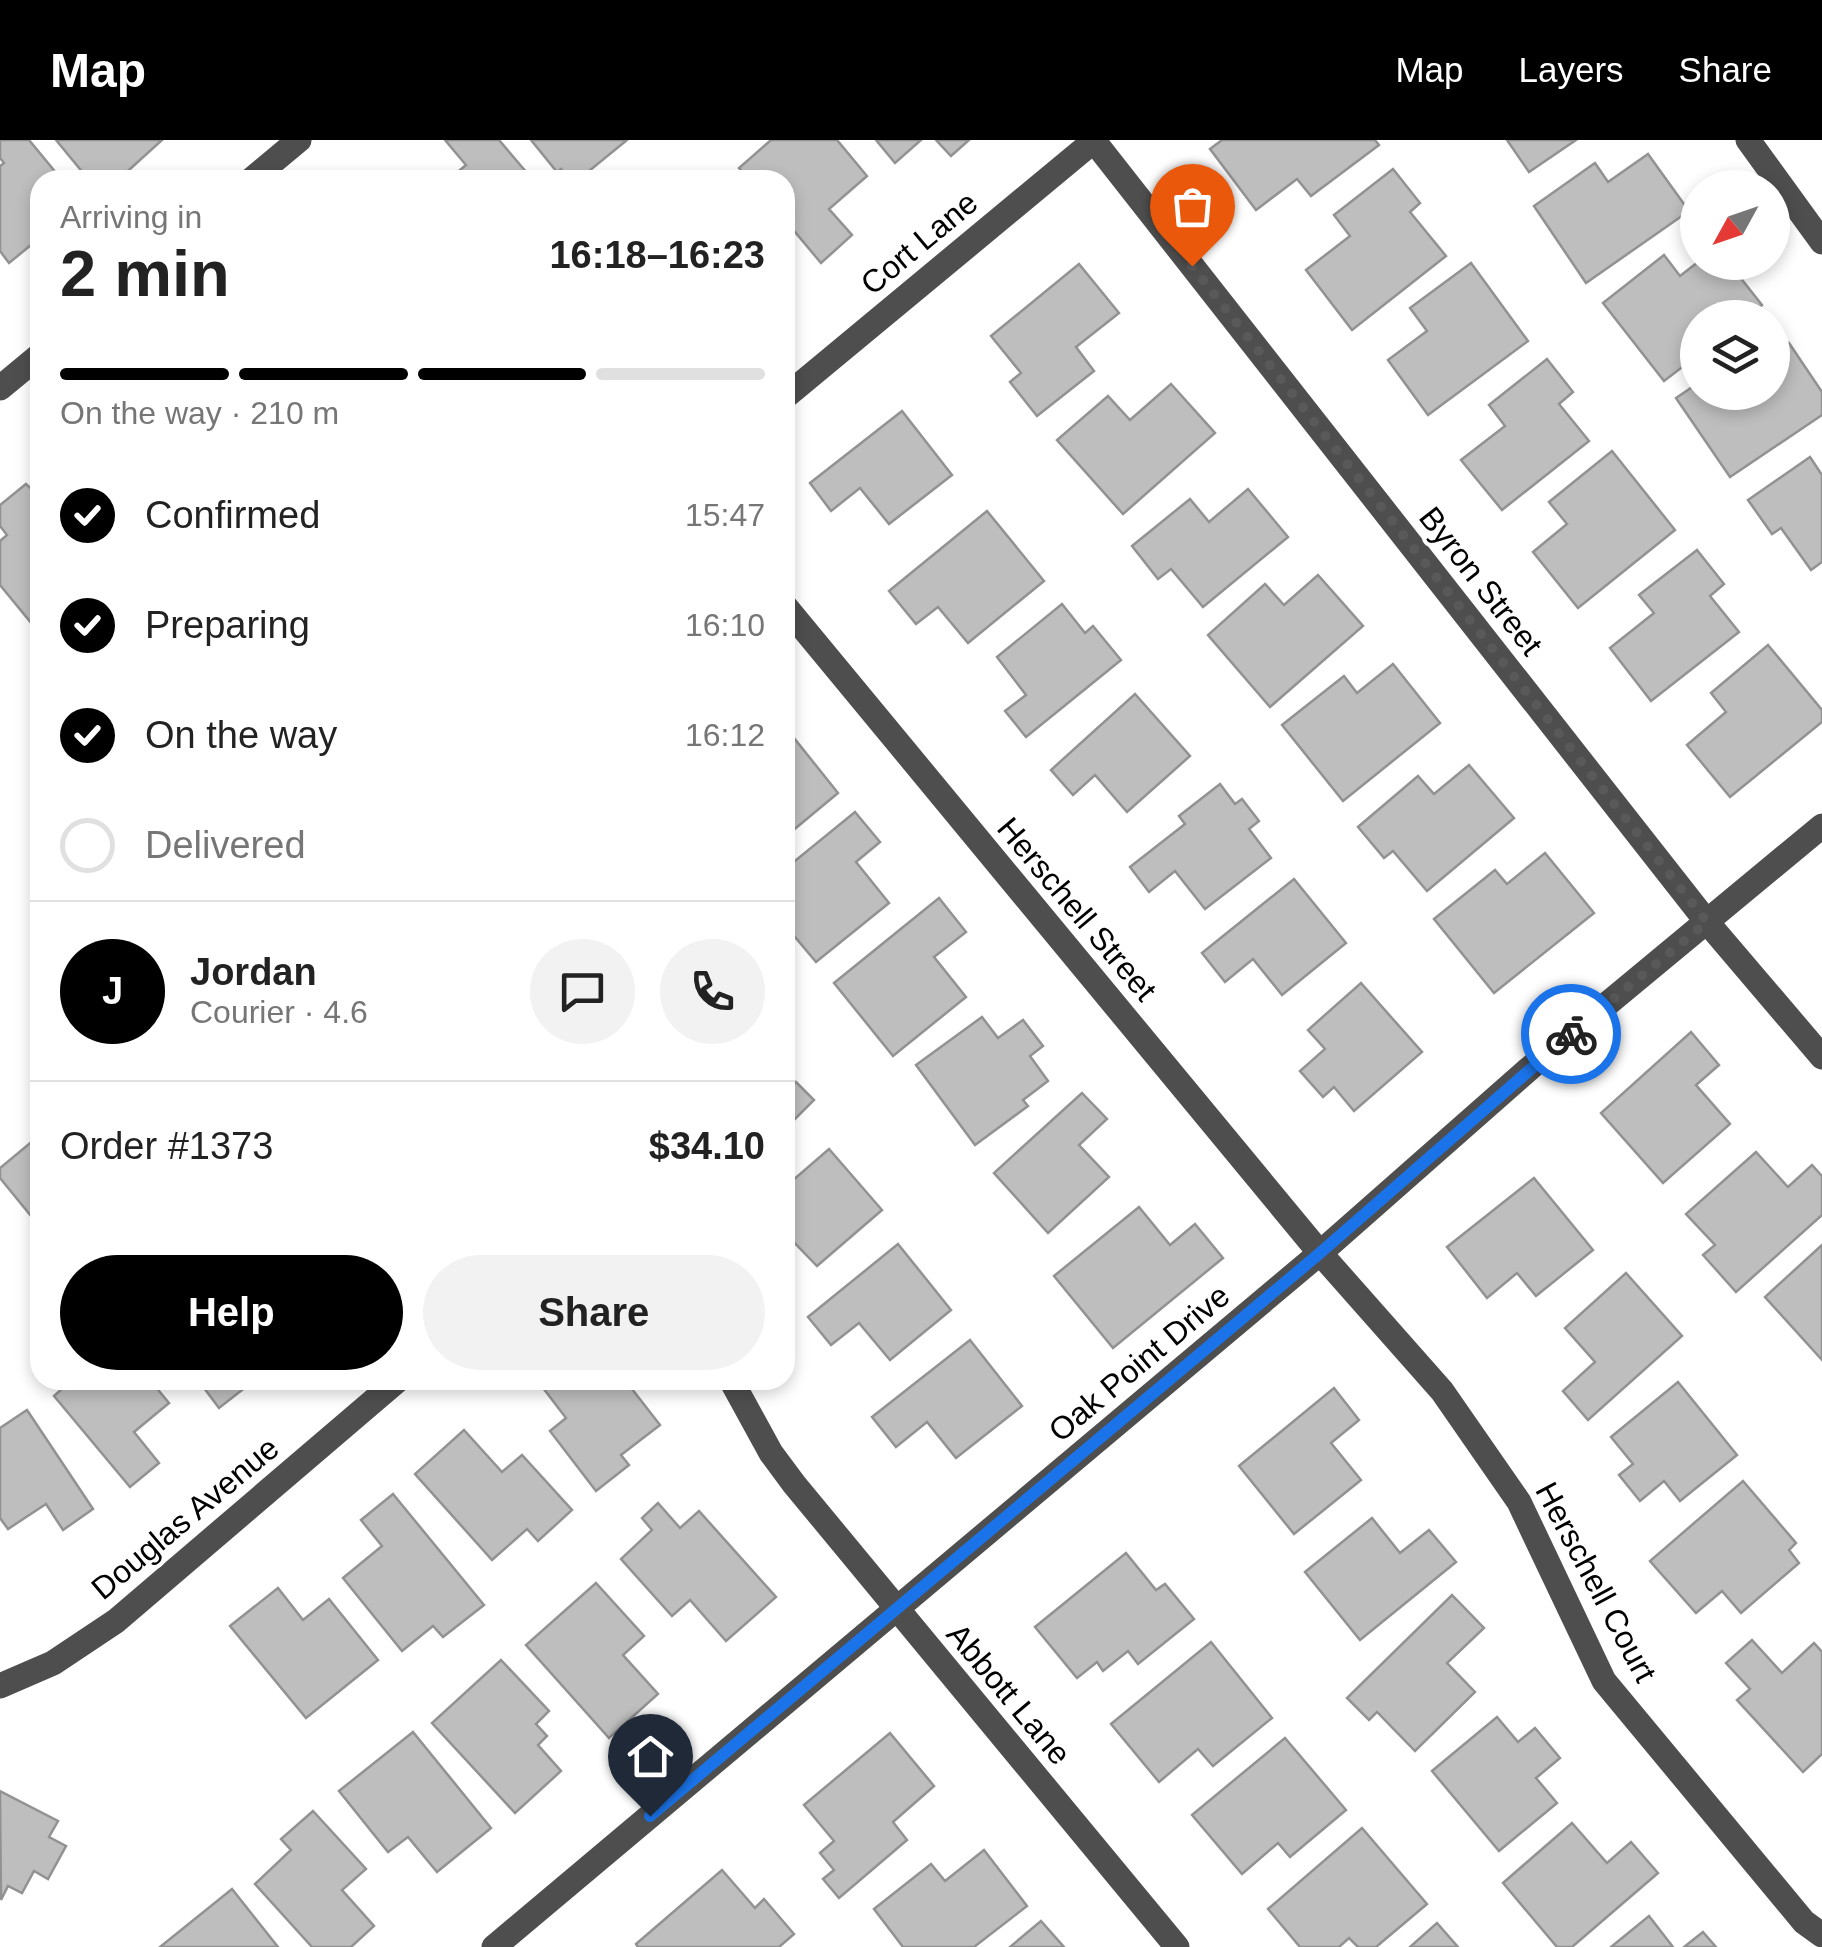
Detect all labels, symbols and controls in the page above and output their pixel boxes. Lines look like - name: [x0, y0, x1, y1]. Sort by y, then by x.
- text: Map: [50, 44, 146, 97]
- text: Map: [1395, 50, 1464, 89]
- text: Layers: [1519, 50, 1624, 89]
- text: Share: [1679, 50, 1772, 89]
- pin: [1150, 164, 1235, 267]
- north arrow: [1680, 170, 1790, 280]
- map controls: [1680, 170, 1790, 410]
- icon: bag: [1165, 179, 1220, 234]
- street label: Cort Lane: [854, 184, 984, 302]
- text: Arriving in: [60, 199, 202, 235]
- text: 16:18–16:23: [549, 234, 765, 276]
- text: 2 min: [60, 237, 230, 310]
- button: layers: [1680, 300, 1790, 410]
- text: On the way · 210 m: [60, 395, 339, 431]
- icon: check: [60, 488, 115, 543]
- text: Confirmed: [145, 494, 320, 536]
- text: 15:47: [685, 497, 765, 533]
- street label: Byron Street: [1412, 500, 1550, 662]
- icon: check: [60, 598, 115, 653]
- text: Preparing: [145, 604, 310, 646]
- text: 16:10: [685, 607, 765, 643]
- icon: check: [60, 708, 115, 763]
- text: On the way: [145, 714, 337, 756]
- text: 16:12: [685, 717, 765, 753]
- street label: Herschell Street: [990, 810, 1164, 1008]
- text: Delivered: [145, 824, 306, 866]
- button: chat: [530, 939, 635, 1044]
- button: phone: [660, 939, 765, 1044]
- text: Jordan: [190, 951, 317, 993]
- text: J: [102, 970, 123, 1012]
- courier: [1521, 984, 1621, 1084]
- text: Courier · 4.6: [190, 994, 368, 1030]
- icon: bike: [1544, 1007, 1599, 1062]
- text: Order #1373: [60, 1125, 273, 1167]
- text: $34.10: [649, 1125, 765, 1167]
- button: Help: [60, 1255, 403, 1370]
- button: Share: [423, 1255, 765, 1370]
- street label: Oak Point Drive: [1042, 1277, 1236, 1449]
- street label: Douglas Avenue: [84, 1429, 286, 1607]
- street label: Herschell Court: [1528, 1476, 1664, 1688]
- street label: Abbott Lane: [940, 1616, 1078, 1772]
- pin: [608, 1714, 693, 1817]
- icon: home: [623, 1729, 678, 1784]

